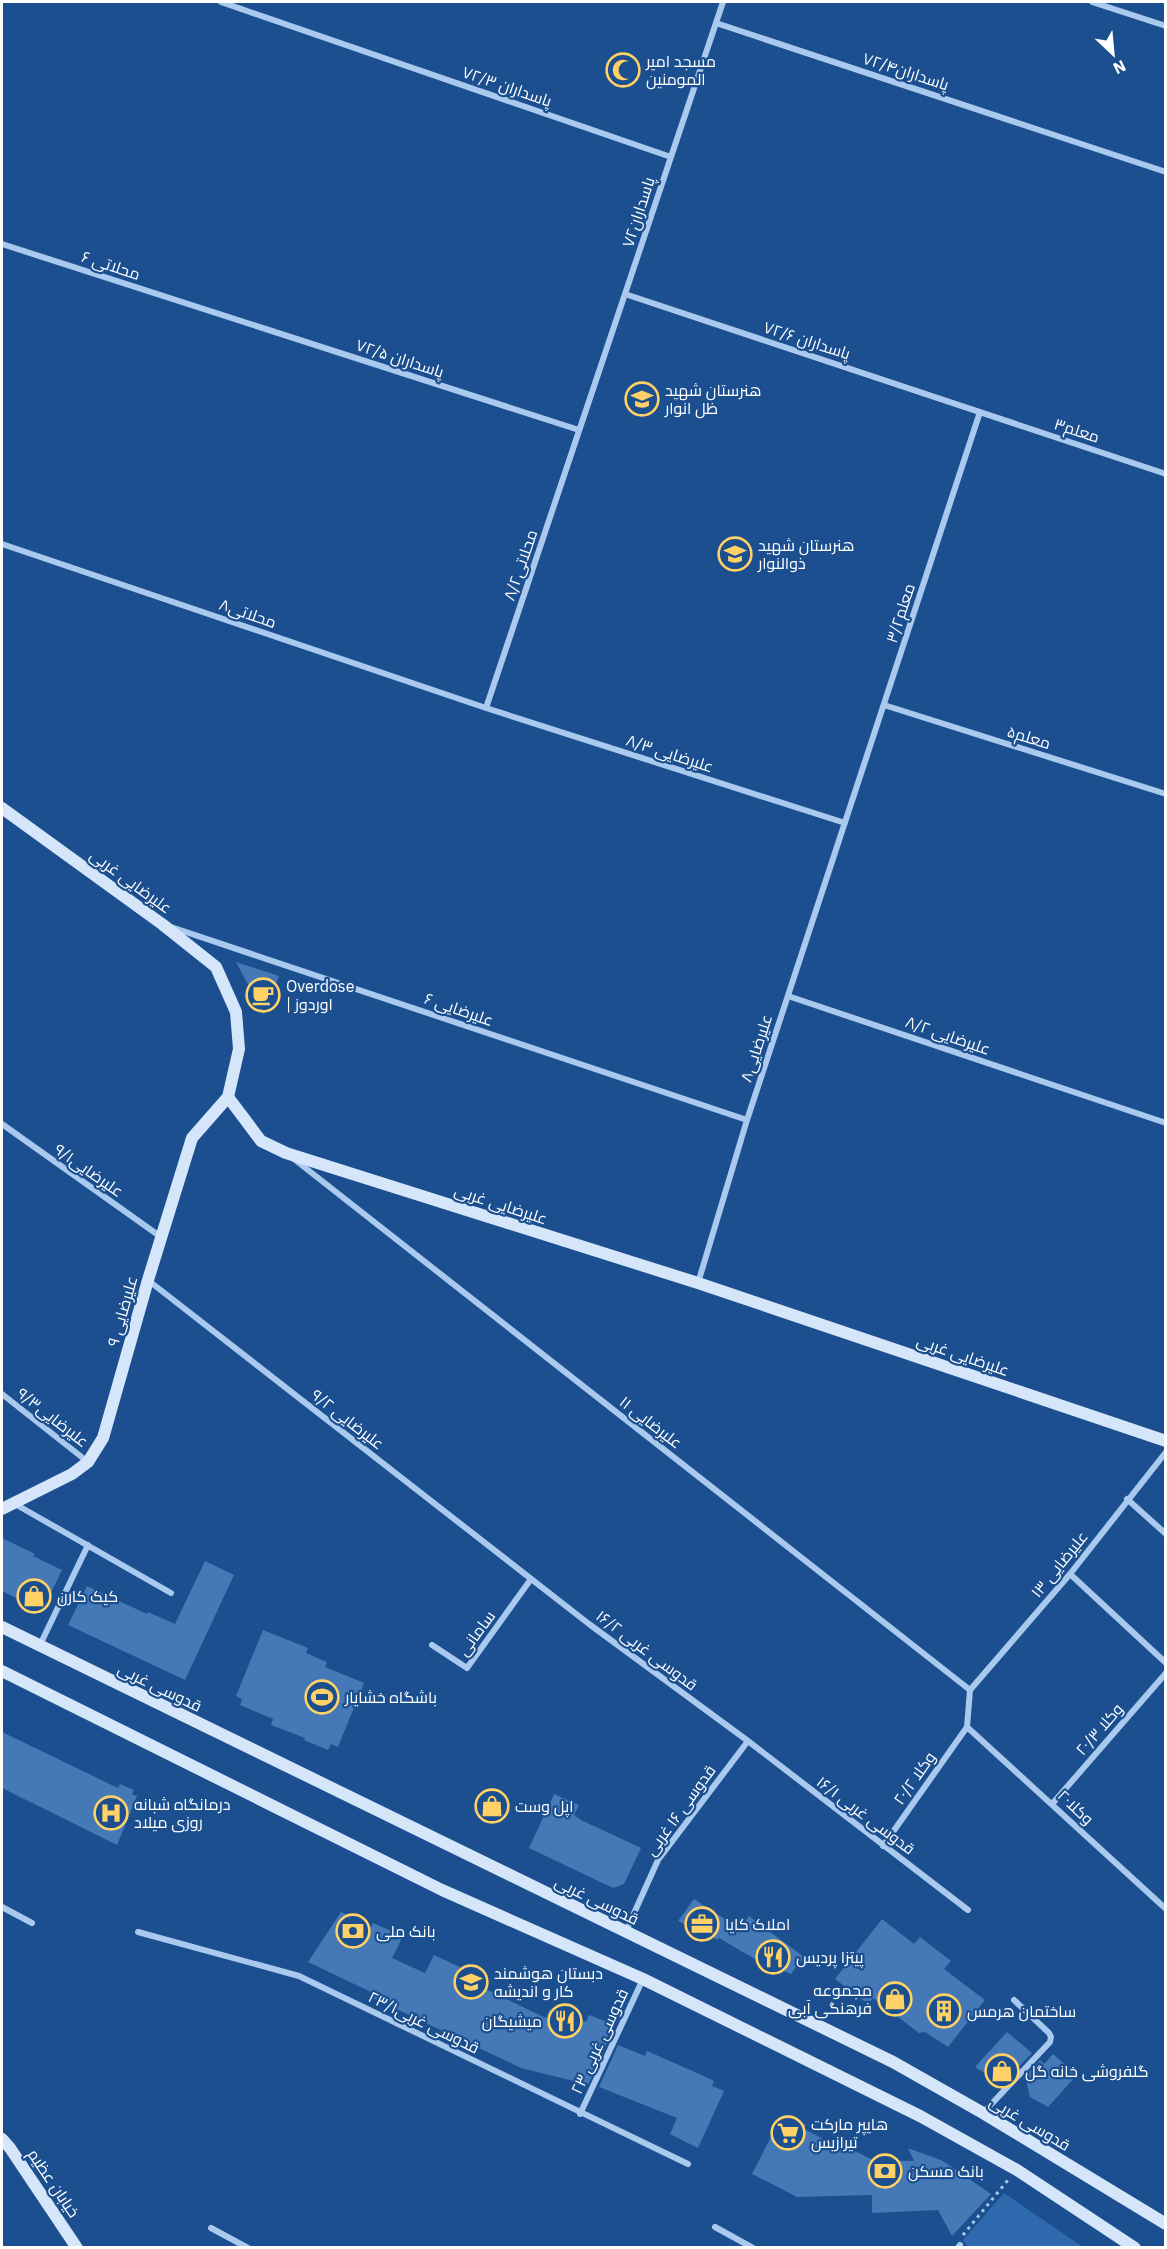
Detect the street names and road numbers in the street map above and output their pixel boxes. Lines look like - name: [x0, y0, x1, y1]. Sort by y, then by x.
- street label: پاسداران۷۲/۴: [860, 48, 952, 96]
- street label: ۷۲/۳ پاسداران: [459, 61, 555, 113]
- street label: پاسداران۷۲: [617, 174, 661, 250]
- street label: ۶ محلاتی: [79, 246, 143, 285]
- street label: ۷۲/۶ پاسداران: [760, 317, 854, 366]
- street label: ۷۲/۵ پاسداران: [353, 334, 447, 384]
- street label: معلم۳: [1051, 413, 1102, 449]
- street label: محلاتی۸/۲: [499, 527, 542, 603]
- street label: معلم۳/۲: [881, 581, 921, 646]
- street label: محلاتی۸: [216, 594, 279, 633]
- street label: معلم۵: [1004, 721, 1053, 755]
- street label: ۸/۳ علیرضایی: [623, 729, 716, 778]
- street label: علیرضایی غربی: [85, 845, 176, 918]
- street label: ۶ علیرضایی: [422, 988, 496, 1031]
- street label: علیرضایی ۸/۲: [903, 1011, 993, 1060]
- street label: علیرضایی۸: [736, 1012, 777, 1085]
- street label: علیرضایی۹/۱: [50, 1139, 127, 1202]
- street label: علیرضایی غربی: [452, 1180, 550, 1229]
- street label: ۹ علیرضایی: [102, 1274, 143, 1349]
- street label: علیرضایی غربی: [914, 1330, 1012, 1381]
- street label: علیرضایی۹/۳: [13, 1383, 93, 1452]
- street label: ۹/۲ علیرضایی: [307, 1384, 388, 1454]
- street label: ۱۱ علیرضایی: [615, 1391, 686, 1453]
- street label: ۱۳ علیرضایی: [1026, 1527, 1093, 1602]
- street label: ۱۶/۲ قدوسی غربی: [592, 1605, 702, 1695]
- street label: سامانی: [453, 1606, 500, 1660]
- street label: قدوسی غربی: [114, 1658, 205, 1717]
- street label: وکلا ۲۰/۳: [1071, 1699, 1127, 1759]
- street label: وکلا ۲۰/۲: [889, 1748, 939, 1808]
- street label: قدوسی ۱۶ غربی: [640, 1761, 720, 1860]
- street label: ۱۶/۱ قدوسی غربی: [812, 1771, 919, 1859]
- street label: وکلا۲۰: [1054, 1785, 1098, 1829]
- street label: قدوسی غربی: [551, 1871, 642, 1930]
- street label: ۲۳ قدوسی غربی: [566, 1985, 633, 2097]
- street label: قدوسی غربی۲۳/۱: [365, 1986, 483, 2058]
- street label: قدوسی غربی: [985, 2091, 1074, 2156]
- street label: خیابان عظیم: [22, 2145, 84, 2222]

